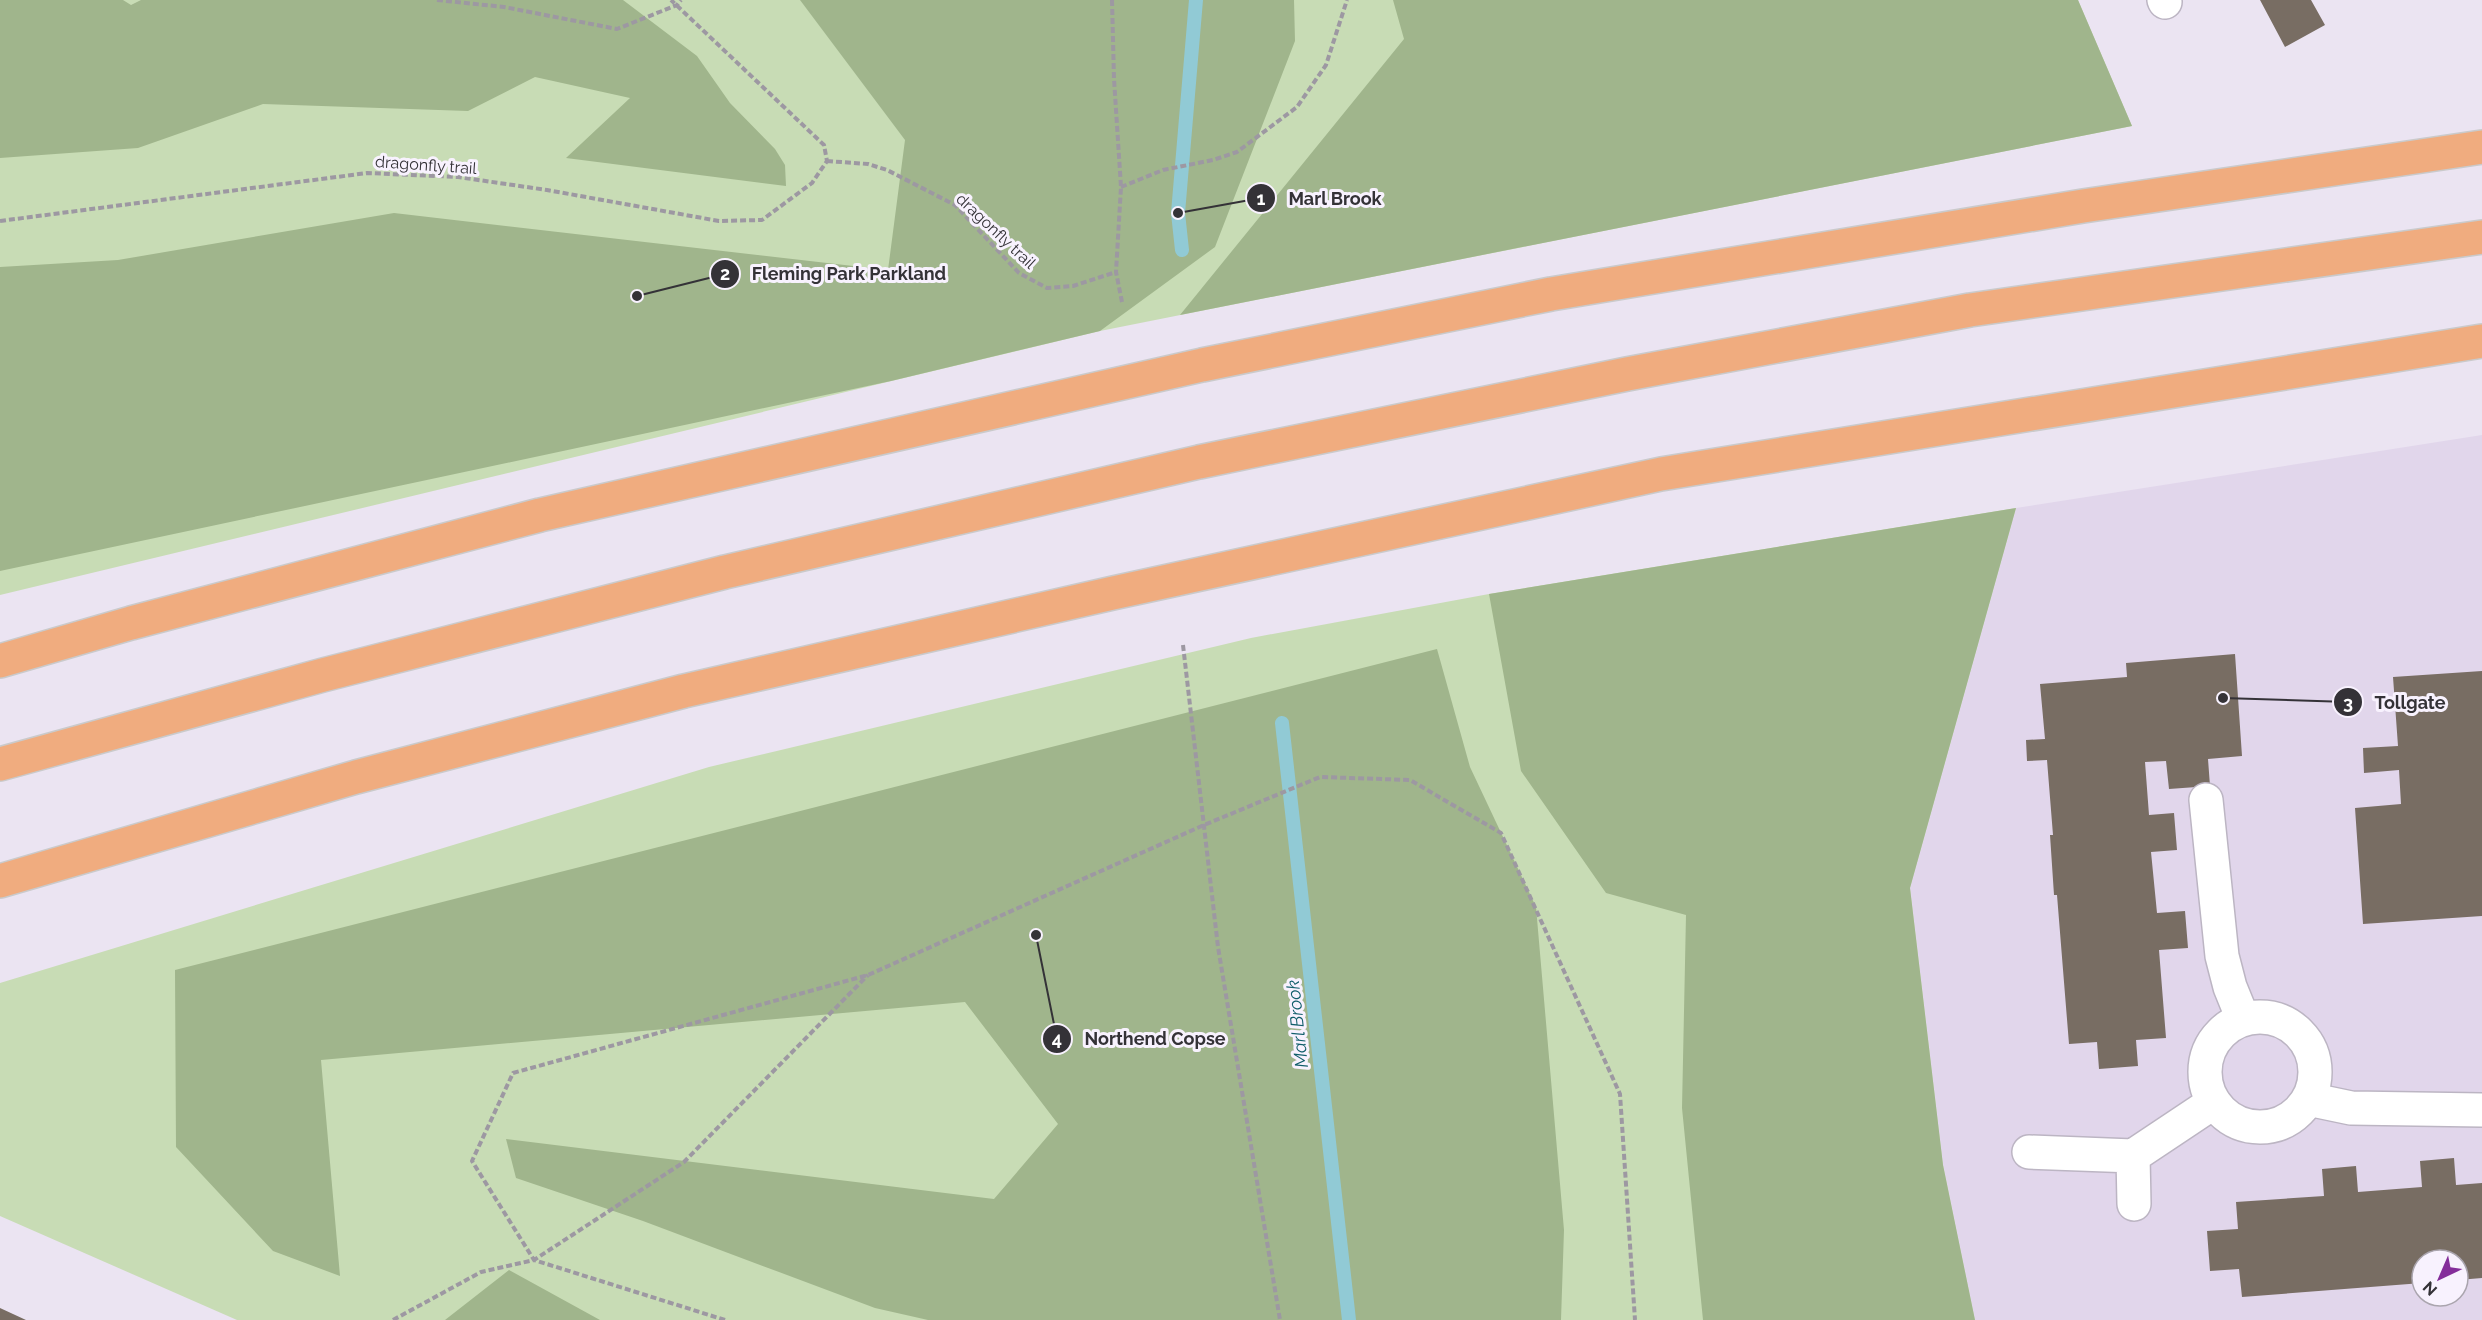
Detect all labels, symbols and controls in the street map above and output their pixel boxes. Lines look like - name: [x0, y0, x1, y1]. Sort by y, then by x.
- street label: dragonfly trail: [375, 152, 478, 178]
- callout: Marl Brook: [1246, 180, 1394, 216]
- text: 1: [1257, 188, 1266, 209]
- text: Marl Brook: [1288, 188, 1383, 209]
- street label: dragonfly trail: [952, 189, 1040, 273]
- callout: Fleming Park Parkland: [710, 256, 958, 292]
- text: 2: [720, 263, 730, 284]
- text: Fleming Park Parkland: [752, 263, 946, 284]
- callout: Tollgate: [2333, 684, 2457, 720]
- text: 3: [2343, 692, 2353, 713]
- text: Tollgate: [2375, 692, 2446, 713]
- water label: Marl Brook: [1282, 979, 1312, 1069]
- callout: Northend Copse: [1042, 1021, 1237, 1057]
- text: 4: [1052, 1028, 1062, 1049]
- text: Northend Copse: [1084, 1028, 1226, 1049]
- north arrow: [2410, 1248, 2470, 1308]
- text: N: [2419, 1277, 2441, 1300]

